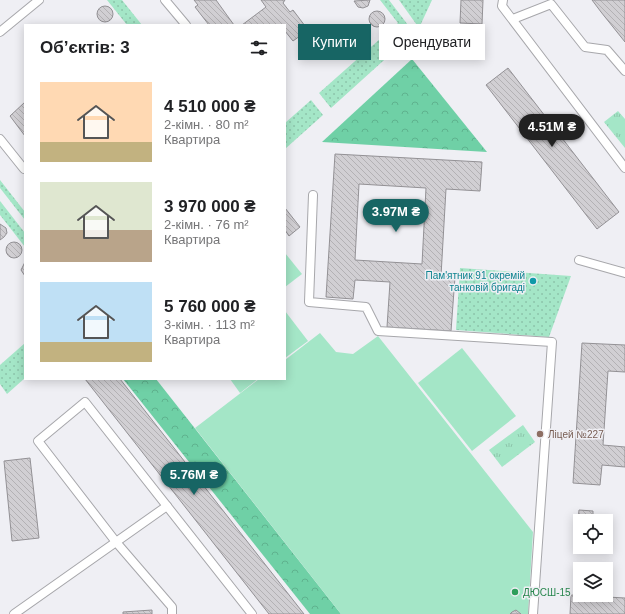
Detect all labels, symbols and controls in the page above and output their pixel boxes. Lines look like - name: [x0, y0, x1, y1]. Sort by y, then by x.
- chip: Купити: [298, 24, 371, 60]
- chip: Орендувати: [379, 24, 485, 60]
- icon: filters: [248, 37, 270, 59]
- text: Об’єктів: 3: [40, 38, 130, 57]
- text: 4 510 000 ₴: [164, 97, 256, 116]
- icon: home: [72, 98, 120, 146]
- pin: 4.51M ₴: [515, 114, 589, 148]
- text: 2-кімн. · 80 m²: [164, 117, 249, 132]
- text: 4.51M ₴: [528, 119, 576, 134]
- text: Квартира: [164, 132, 220, 147]
- text: 3 970 000 ₴: [164, 197, 256, 216]
- icon: home: [72, 198, 120, 246]
- pin: 3.97M ₴: [359, 199, 433, 233]
- text: 3.97M ₴: [372, 204, 420, 219]
- text: 2-кімн. · 76 m²: [164, 217, 249, 232]
- text: Квартира: [164, 232, 220, 247]
- place label: Пам'ятник 91 окремій танковій бригаді: [426, 270, 525, 293]
- marker: Пам'ятник 91 окремій танковій бригаді: [528, 276, 538, 286]
- text: 5 760 000 ₴: [164, 297, 256, 316]
- icon: home: [72, 298, 120, 346]
- text: 3-кімн. · 113 m²: [164, 317, 255, 332]
- text: Квартира: [164, 332, 220, 347]
- marker: Ліцей №227: [535, 429, 545, 439]
- place label: Ліцей №227: [548, 429, 604, 440]
- pin: 5.76M ₴: [157, 462, 231, 496]
- text: 5.76M ₴: [170, 467, 218, 482]
- map controls: [573, 514, 613, 602]
- button: locate: [573, 514, 613, 554]
- button: layers: [573, 562, 613, 602]
- marker: ДЮСШ-15: [510, 587, 520, 597]
- place label: ДЮСШ-15: [523, 587, 571, 598]

